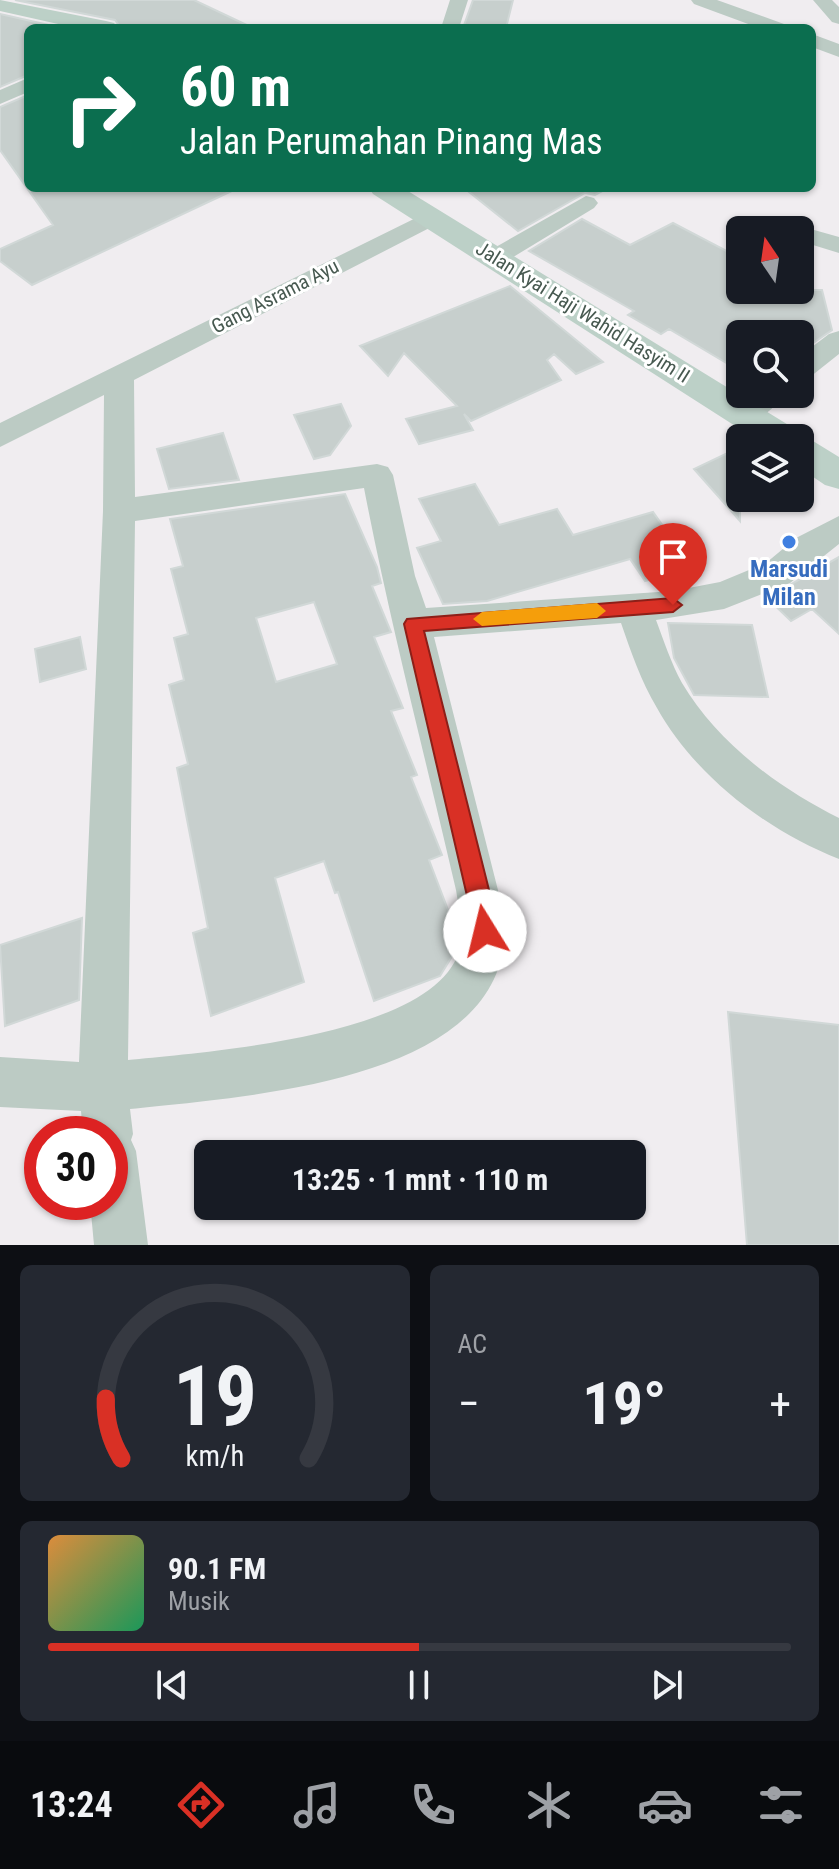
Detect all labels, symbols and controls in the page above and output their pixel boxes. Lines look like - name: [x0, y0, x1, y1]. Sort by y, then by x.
- text: 60 m: [180, 54, 291, 120]
- icon: right: [48, 56, 152, 160]
- text: Jalan Perumahan Pinang Mas: [180, 121, 603, 163]
- north arrow: [726, 216, 814, 304]
- map controls: [726, 216, 814, 512]
- street label: Jalan Kyai Haji Wahid Hasyim II: [472, 236, 694, 388]
- street label: Gang Asrama Ayu: [207, 254, 343, 338]
- button: search: [726, 320, 814, 408]
- button: layers: [726, 424, 814, 512]
- pin: [639, 523, 707, 605]
- marker: Marsudi Milan: [780, 533, 798, 551]
- icon: arrive: [651, 535, 695, 579]
- place label: Marsudi Milan: [750, 555, 828, 611]
- position arrow: [443, 889, 527, 973]
- speed limit sign: 30: [24, 1116, 128, 1220]
- text: 13:25 · 1 mnt · 110 m: [292, 1162, 548, 1197]
- text: AC: [458, 1329, 487, 1359]
- text: 19: [173, 1348, 257, 1445]
- text: 19°: [582, 1368, 666, 1439]
- text: −: [458, 1378, 480, 1430]
- text: +: [769, 1378, 791, 1430]
- text: km/h: [185, 1439, 244, 1473]
- text: 90.1 FM: [168, 1551, 266, 1586]
- text: Musik: [168, 1586, 230, 1616]
- icon: previous: [150, 1663, 194, 1707]
- icon: pause: [397, 1663, 441, 1707]
- icon: next: [645, 1663, 689, 1707]
- icon: directions: [173, 1777, 229, 1833]
- icon: music: [289, 1777, 345, 1833]
- icon: phone: [405, 1777, 461, 1833]
- icon: climate: [521, 1777, 577, 1833]
- icon: car: [637, 1777, 693, 1833]
- icon: filters: [753, 1777, 809, 1833]
- text: 13:24: [30, 1784, 113, 1826]

